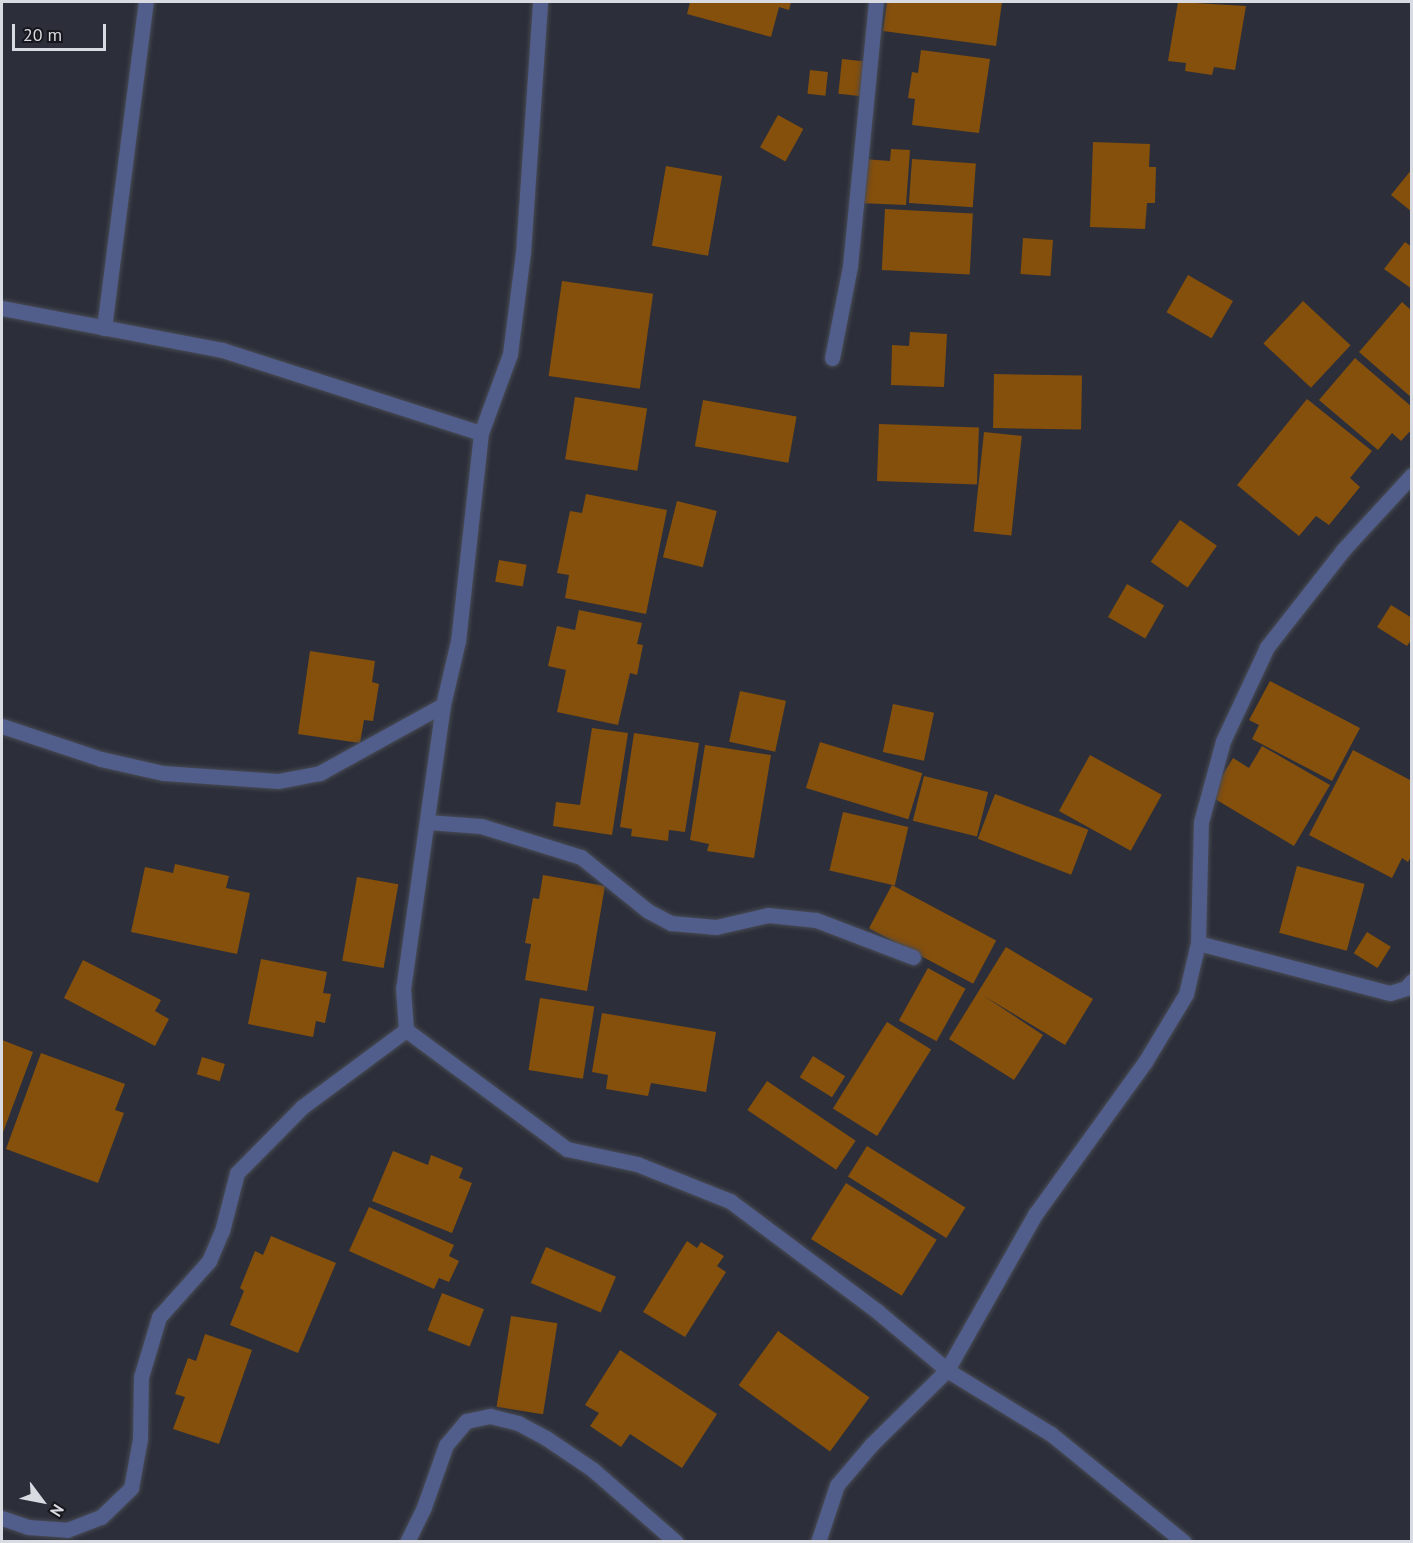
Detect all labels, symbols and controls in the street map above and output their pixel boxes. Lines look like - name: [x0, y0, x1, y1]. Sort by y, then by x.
- scale bar: [15, 12, 110, 50]
- text: 20 m: [23, 23, 62, 46]
- north arrow: [12, 1471, 72, 1531]
- text: N: [46, 1501, 69, 1520]

